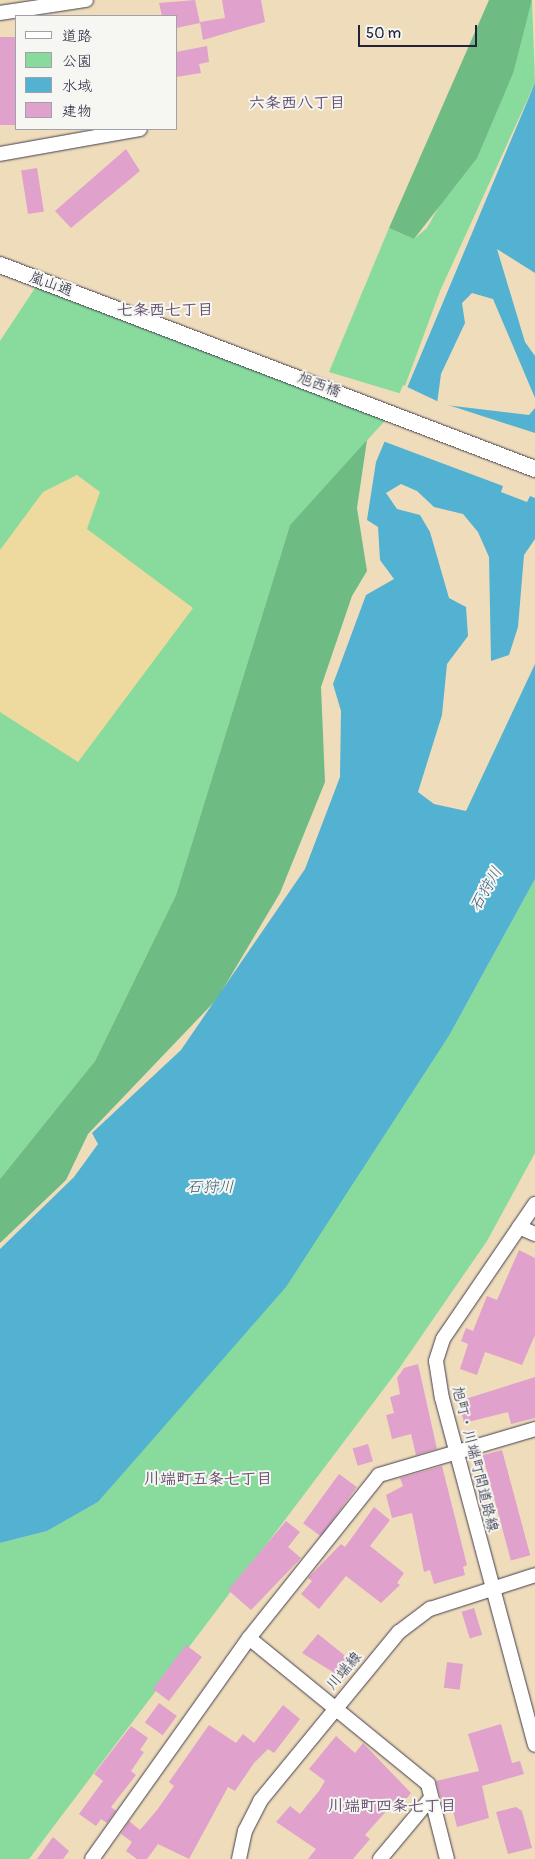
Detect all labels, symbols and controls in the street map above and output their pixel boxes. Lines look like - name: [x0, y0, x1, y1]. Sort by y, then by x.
- legend: [15, 15, 178, 130]
- scale bar: [360, 15, 479, 47]
- text: 50 m: [366, 24, 401, 43]
- text: 道路: [62, 27, 92, 46]
- text: 公園: [62, 52, 92, 71]
- text: 水域: [62, 77, 92, 96]
- district label: 六条西八丁目: [249, 93, 345, 113]
- text: 建物: [62, 102, 92, 121]
- street label: 嵐山通: [27, 268, 75, 300]
- district label: 七条西七丁目: [117, 300, 213, 320]
- street label: 旭西橋: [295, 369, 343, 401]
- water label: 石狩川: [466, 863, 506, 915]
- water label: 石狩川: [186, 1177, 234, 1197]
- street label: 旭町・川端町間道路線: [448, 1384, 502, 1534]
- district label: 川端町五条七丁目: [144, 1469, 272, 1489]
- street label: 川端線: [322, 1648, 366, 1694]
- district label: 川端町四条七丁目: [328, 1796, 456, 1816]

